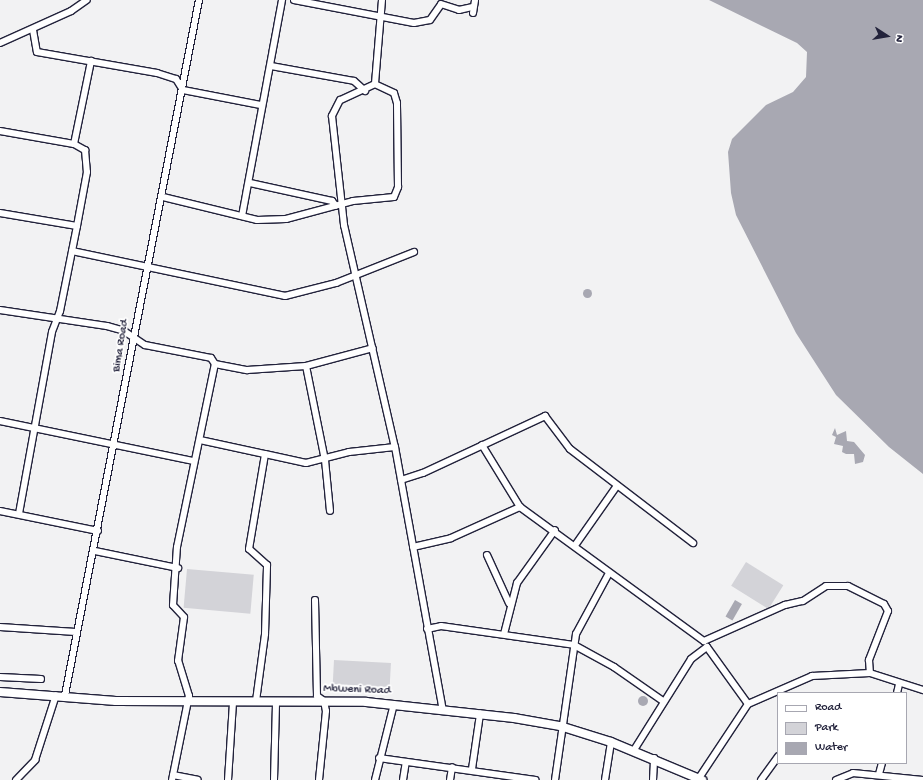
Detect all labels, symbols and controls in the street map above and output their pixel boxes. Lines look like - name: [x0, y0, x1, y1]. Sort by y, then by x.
- north arrow: [867, 16, 907, 56]
- text: N: [892, 34, 905, 43]
- street label: Bima Road: [111, 319, 133, 373]
- street label: Mbweni Road: [323, 683, 391, 699]
- legend: [777, 692, 907, 764]
- text: Road: [815, 701, 841, 715]
- text: Park: [815, 721, 838, 735]
- text: Water: [815, 741, 847, 755]

